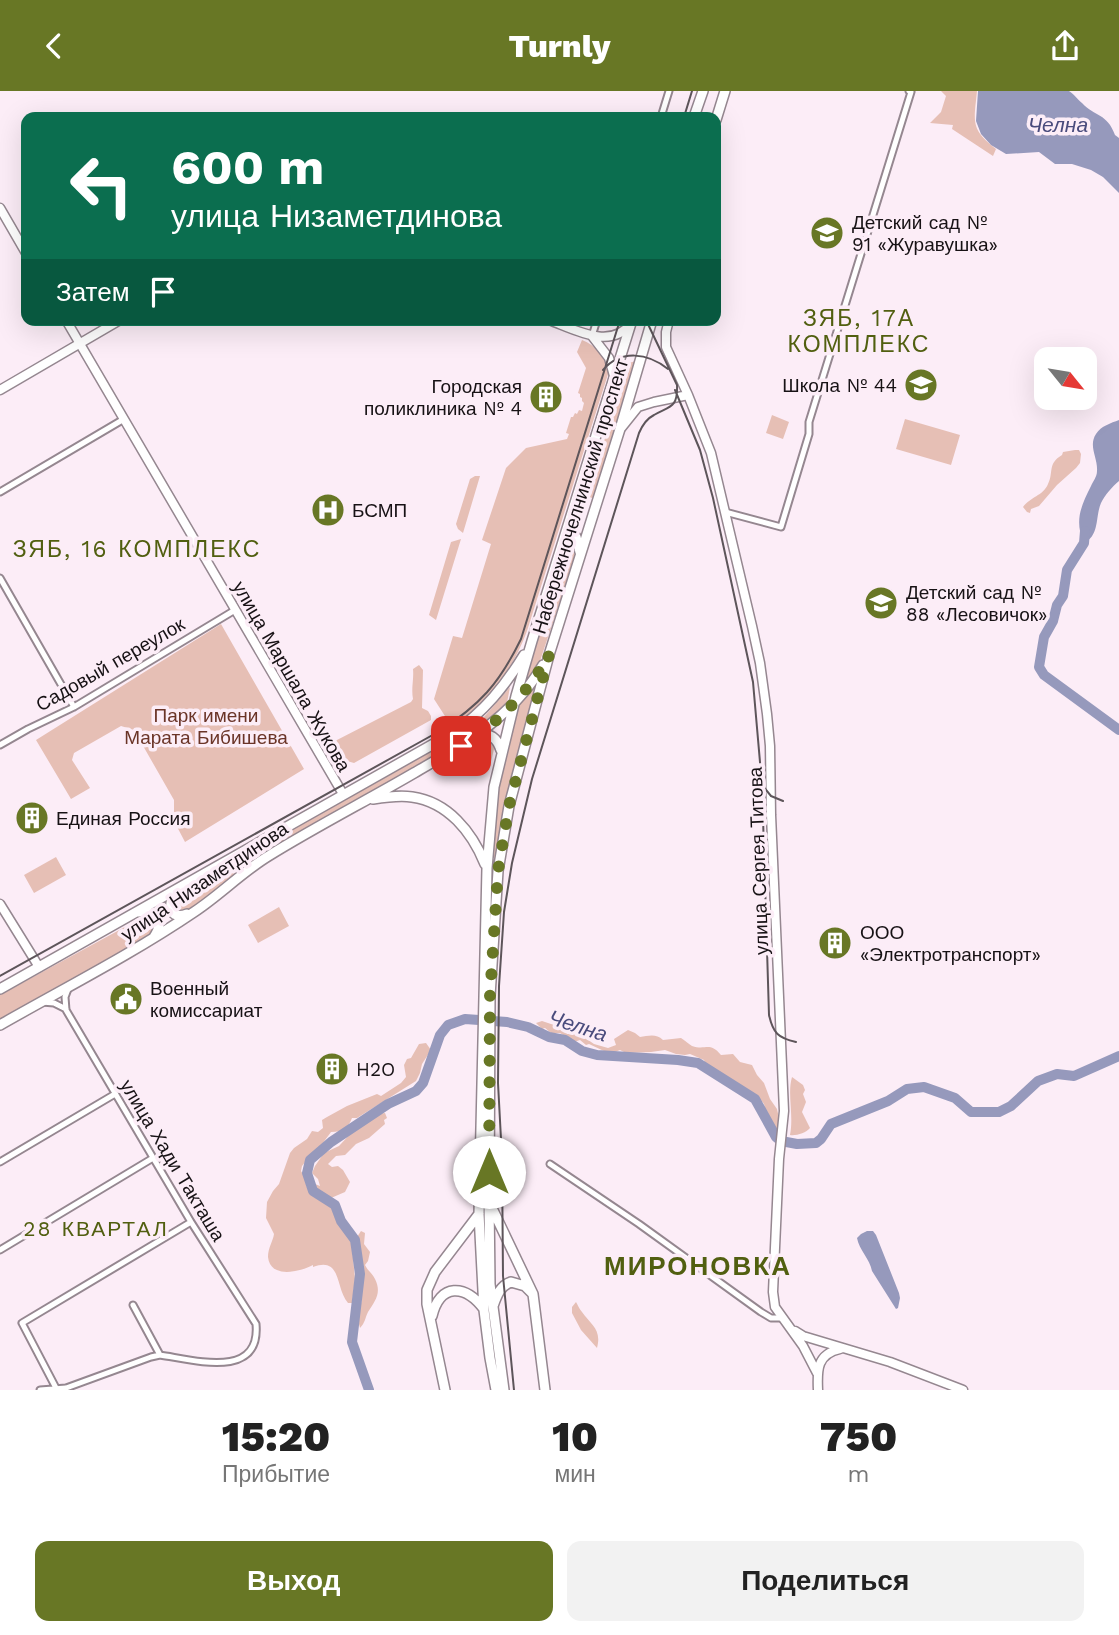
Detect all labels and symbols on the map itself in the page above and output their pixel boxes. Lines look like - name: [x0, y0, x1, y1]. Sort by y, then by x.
- water label: Челна: [1028, 112, 1088, 137]
- place label: Детский сад № 91 «Журавушка»: [852, 211, 998, 256]
- school or university icon: Детский сад № 91 «Журавушка»: [808, 214, 846, 252]
- district label: ЗЯБ, 17А КОМПЛЕКС: [788, 305, 930, 358]
- north arrow: [1034, 347, 1097, 409]
- street label: Набережночелнинский проспект: [528, 355, 633, 637]
- school or university icon: Школа № 44: [902, 366, 940, 404]
- place label: Школа № 44: [782, 374, 897, 397]
- place label: Городская поликлиника № 4: [364, 375, 522, 420]
- building icon: Городская поликлиника № 4: [527, 378, 565, 416]
- hospital icon: БСМП: [309, 491, 347, 529]
- place label: БСМП: [352, 499, 407, 522]
- district label: ЗЯБ, 16 КОМПЛЕКС: [13, 536, 261, 563]
- street label: улица Маршала Жукова: [228, 577, 356, 776]
- place label: Детский сад № 88 «Лесовичок»: [906, 581, 1047, 626]
- school or university icon: Детский сад № 88 «Лесовичок»: [862, 584, 900, 622]
- street label: Садовый переулок: [32, 612, 189, 716]
- park label: Парк имени Марата Бибишева: [124, 704, 288, 749]
- pin: [431, 716, 491, 776]
- street label: улица Сергея Титова: [744, 766, 773, 955]
- building icon: Единая Россия: [13, 799, 51, 837]
- place label: Единая Россия: [56, 807, 191, 830]
- street label: улица Низаметдинова: [116, 817, 293, 946]
- place label: ООО «Электротранспорт»: [860, 921, 1041, 966]
- building icon: ООО «Электротранспорт»: [816, 924, 854, 962]
- place label: Военный комиссариат: [150, 977, 263, 1022]
- public building icon: Военный комиссариат: [107, 980, 145, 1018]
- water label: Челна: [546, 1004, 611, 1047]
- building icon: H2O: [313, 1050, 351, 1088]
- place label: H2O: [356, 1058, 395, 1081]
- street label: улица Хади Такташа: [115, 1075, 230, 1246]
- position arrow: [452, 1135, 526, 1209]
- district label: 28 КВАРТАЛ: [23, 1216, 169, 1241]
- district label: МИРОНОВКА: [604, 1251, 792, 1281]

